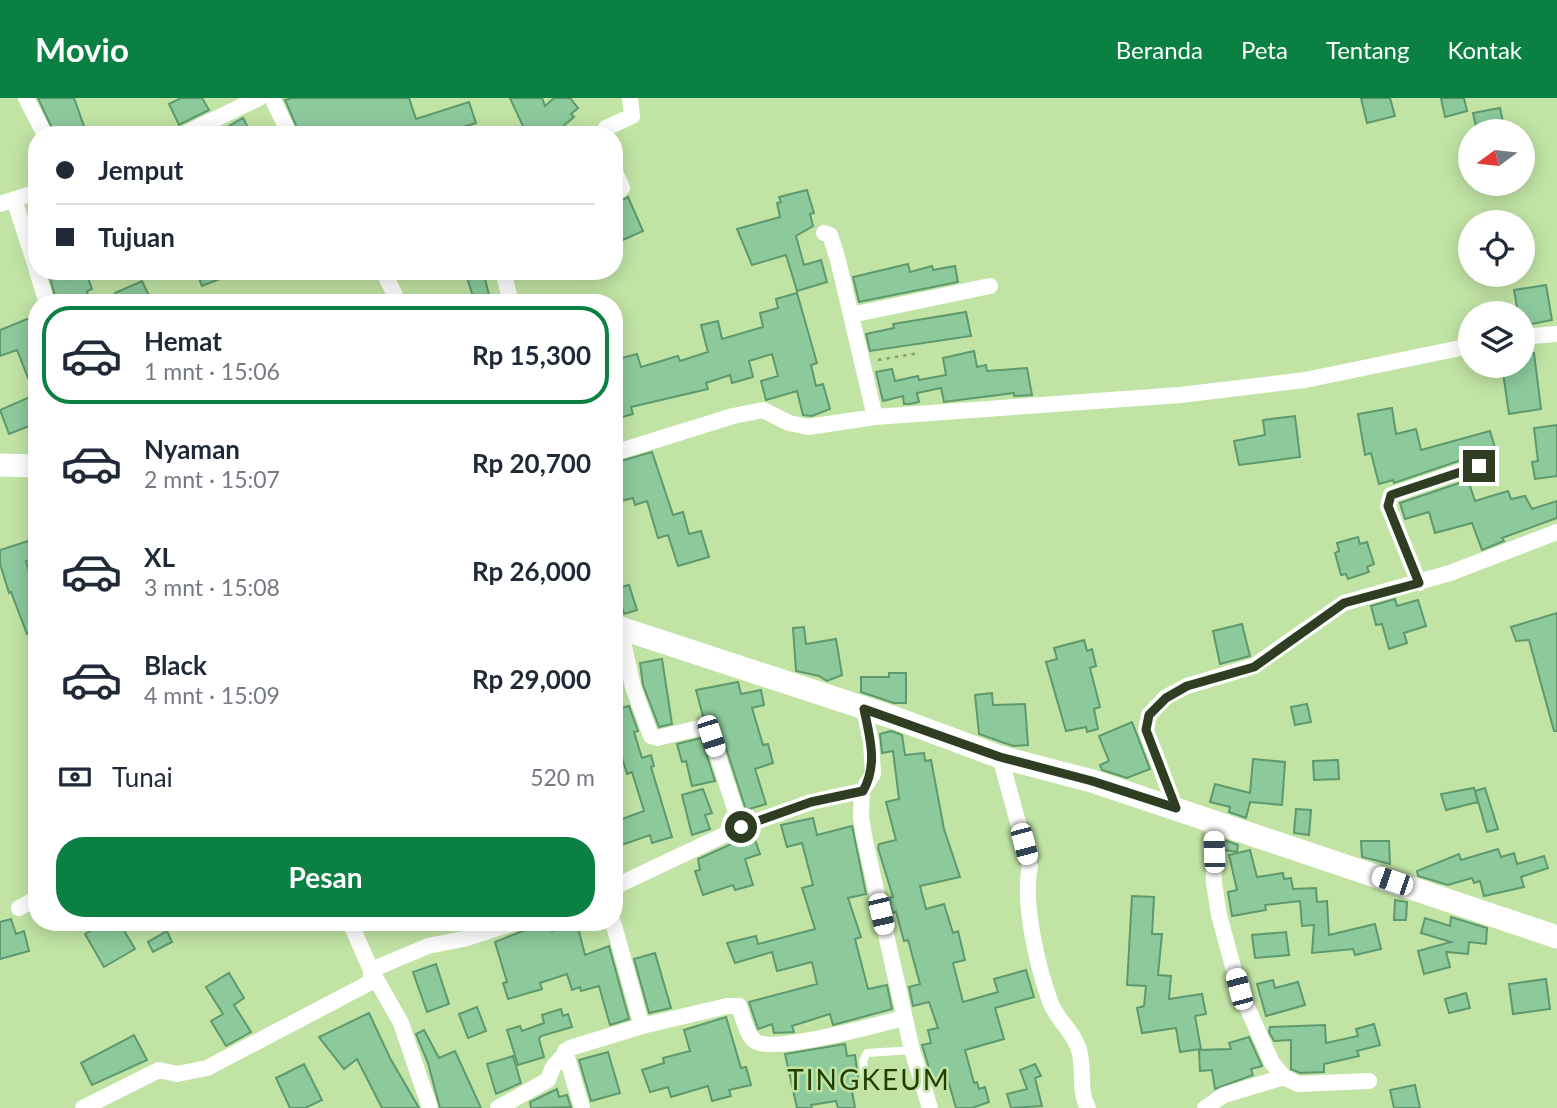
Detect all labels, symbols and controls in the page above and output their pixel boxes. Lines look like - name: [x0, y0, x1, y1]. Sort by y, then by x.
- text: Movio: [35, 29, 129, 69]
- text: Beranda: [1116, 35, 1203, 64]
- text: Peta: [1241, 35, 1288, 64]
- text: Tentang: [1326, 35, 1409, 64]
- text: Kontak: [1447, 35, 1522, 64]
- north arrow: [1458, 119, 1535, 196]
- map controls: [1458, 119, 1535, 378]
- text: Jemput: [98, 154, 184, 186]
- button: locate: [1458, 210, 1535, 287]
- text: Tujuan: [98, 221, 175, 253]
- button: layers: [1458, 301, 1535, 378]
- icon: car: [60, 324, 123, 387]
- text: Hemat: [144, 325, 222, 357]
- text: Rp 15,300: [472, 339, 591, 371]
- text: 1 mnt · 15:06: [144, 357, 280, 385]
- icon: car: [60, 432, 123, 495]
- text: Nyaman: [144, 433, 240, 465]
- text: Rp 20,700: [472, 447, 591, 479]
- route end: [1463, 450, 1495, 482]
- text: 2 mnt · 15:07: [144, 465, 280, 493]
- icon: car: [60, 540, 123, 603]
- text: XL: [144, 541, 175, 573]
- text: Rp 26,000: [472, 555, 591, 587]
- text: 3 mnt · 15:08: [144, 573, 280, 601]
- icon: car: [60, 648, 123, 711]
- text: Black: [144, 649, 207, 681]
- text: Rp 29,000: [472, 663, 591, 695]
- text: 4 mnt · 15:09: [144, 681, 280, 709]
- car: [695, 713, 728, 759]
- icon: cash: [56, 758, 94, 796]
- text: Tunai: [112, 761, 173, 793]
- text: 520 m: [530, 763, 595, 791]
- route start: [725, 811, 757, 843]
- car: [1009, 821, 1040, 867]
- car: [1203, 831, 1226, 873]
- button: Pesan: [56, 837, 595, 917]
- car: [1369, 864, 1416, 898]
- car: [867, 891, 896, 937]
- car: [1224, 966, 1255, 1012]
- district label: TINGKEUM: [787, 1062, 951, 1096]

